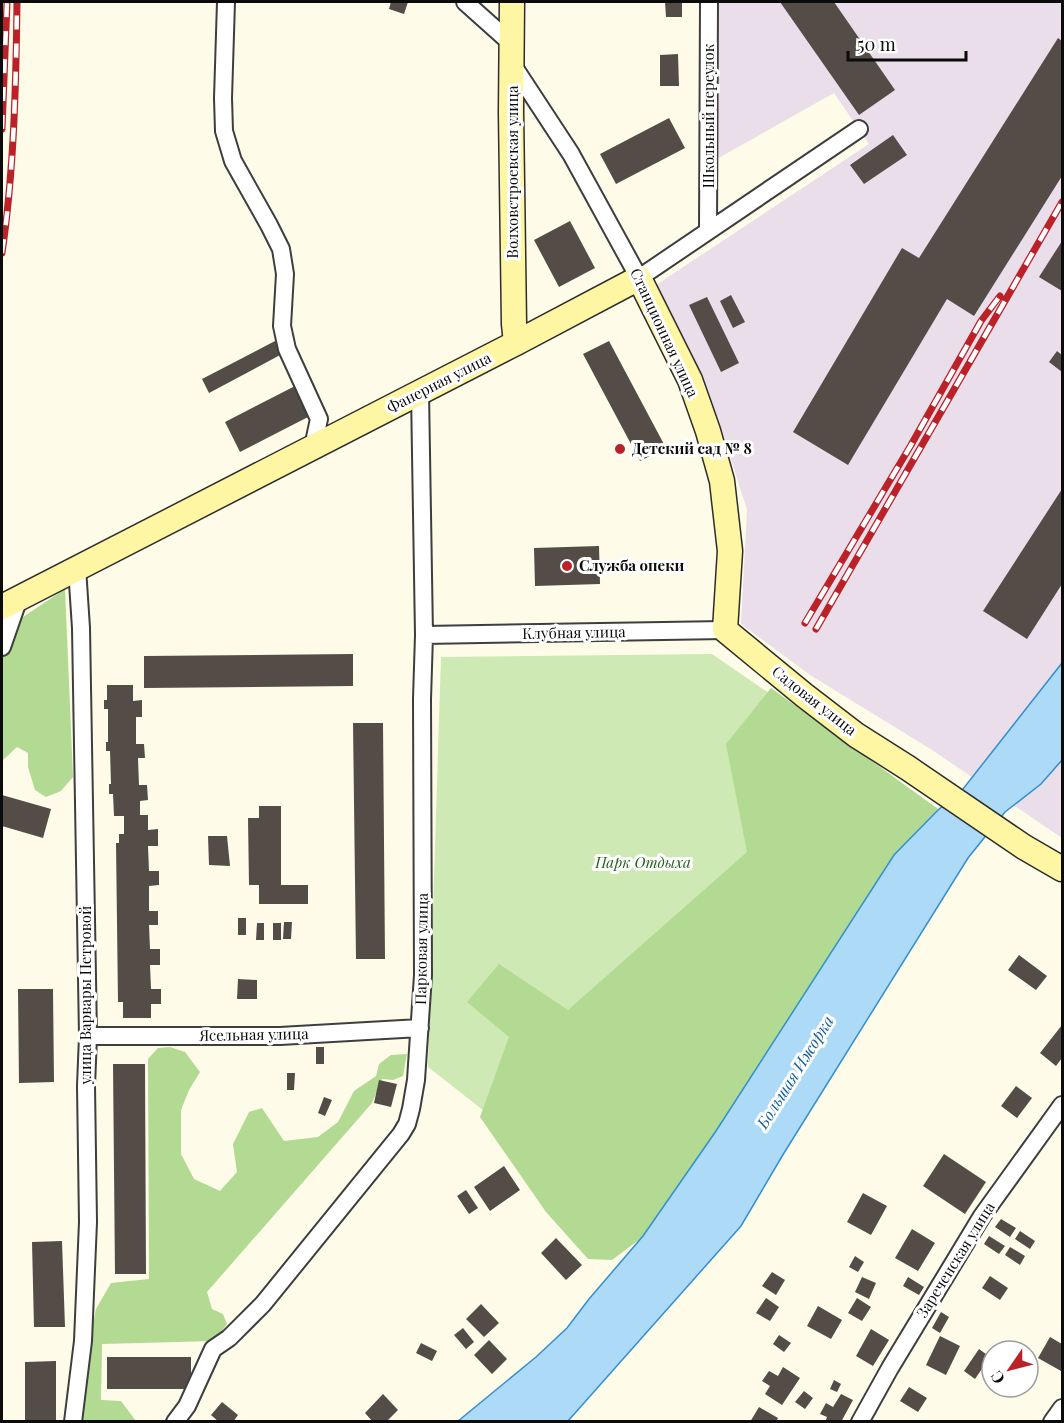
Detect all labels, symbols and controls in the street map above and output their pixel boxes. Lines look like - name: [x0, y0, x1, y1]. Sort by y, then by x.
- scale bar: [848, 24, 966, 62]
- text: 50 m: [857, 32, 896, 56]
- street label: Школьный переулок: [698, 43, 718, 188]
- street label: Волховстроевская улица: [502, 85, 522, 258]
- street label: Станционная улица: [626, 265, 704, 401]
- street label: Фанерная улица: [383, 347, 495, 417]
- place label: Детский сад № 8: [632, 438, 752, 458]
- marker: Детский сад № 8: [613, 442, 627, 456]
- place label: Служба опеки: [579, 555, 684, 575]
- marker: Служба опеки: [560, 559, 574, 573]
- street label: Клубная улица: [522, 621, 626, 643]
- street label: Садовая улица: [768, 661, 861, 740]
- park label: Парк Отдыха: [594, 852, 691, 872]
- street label: Парковая улица: [410, 892, 432, 1005]
- street label: улица Варвары Петровой: [75, 906, 95, 1085]
- water label: Большая Ижорка: [751, 1011, 838, 1133]
- street label: Ясельная улица: [198, 1023, 309, 1045]
- street label: Зареченская улица: [911, 1197, 999, 1321]
- north arrow: [980, 1339, 1040, 1399]
- text: С: [985, 1367, 1009, 1389]

